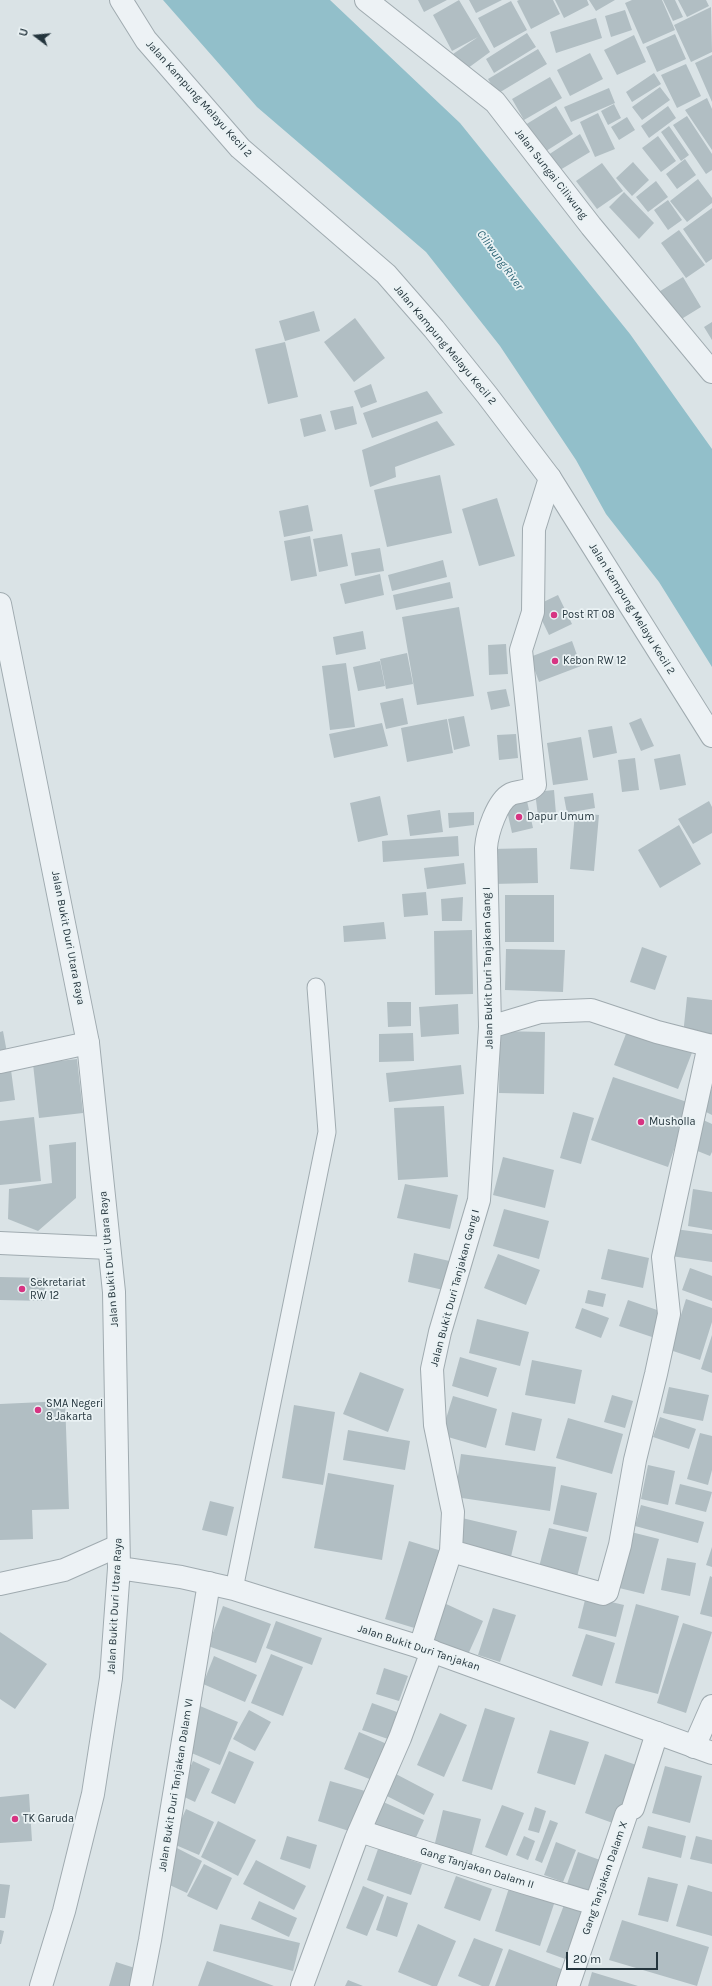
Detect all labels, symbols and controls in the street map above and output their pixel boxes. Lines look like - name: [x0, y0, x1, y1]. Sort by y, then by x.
- north arrow: [16, 16, 56, 56]
- text: U: [17, 27, 31, 38]
- street label: Jalan Kampung Melayu Kecil 2: [143, 38, 255, 160]
- street label: Jalan Sungai Ciliwung: [512, 126, 590, 222]
- water label: Ciliwung River: [473, 227, 527, 293]
- street label: Jalan Kampung Melayu Kecil 2: [391, 282, 499, 408]
- street label: Jalan Kampung Melayu Kecil 2: [586, 541, 678, 677]
- place label: Post RT 08: [562, 608, 615, 622]
- marker: Post RT 08: [549, 610, 559, 620]
- place label: Kebon RW 12: [563, 654, 626, 668]
- marker: Kebon RW 12: [550, 656, 560, 666]
- place label: Dapur Umum: [527, 810, 594, 824]
- marker: Dapur Umum: [514, 812, 524, 822]
- street label: Jalan Bukit Duri Utara Raya: [49, 870, 87, 1006]
- street label: Jalan Bukit Duri Tanjakan Gang I: [480, 887, 496, 1049]
- place label: Musholla: [649, 1115, 696, 1129]
- marker: Musholla: [636, 1117, 646, 1127]
- street label: Jalan Bukit Duri Utara Raya: [96, 1190, 122, 1328]
- street label: Jalan Bukit Duri Tanjakan Gang I: [428, 1208, 482, 1368]
- place label: Sekretariat RW 12: [30, 1276, 86, 1302]
- marker: Sekretariat RW 12: [17, 1284, 27, 1294]
- place label: SMA Negeri 8 Jakarta: [46, 1397, 103, 1423]
- marker: SMA Negeri 8 Jakarta: [33, 1405, 43, 1415]
- street label: Jalan Bukit Duri Utara Raya: [105, 1538, 125, 1674]
- street label: Jalan Bukit Duri Tanjakan: [356, 1622, 482, 1674]
- street label: Jalan Bukit Duri Tanjakan Dalam VI: [156, 1697, 196, 1873]
- place label: TK Garuda: [23, 1812, 74, 1826]
- marker: TK Garuda: [10, 1814, 20, 1824]
- street label: Gang Tanjakan Dalam X: [579, 1819, 631, 1937]
- street label: Gang Tanjakan Dalam II: [418, 1844, 536, 1892]
- scale bar: [568, 1944, 660, 1970]
- text: 20 m: [573, 1952, 601, 1966]

